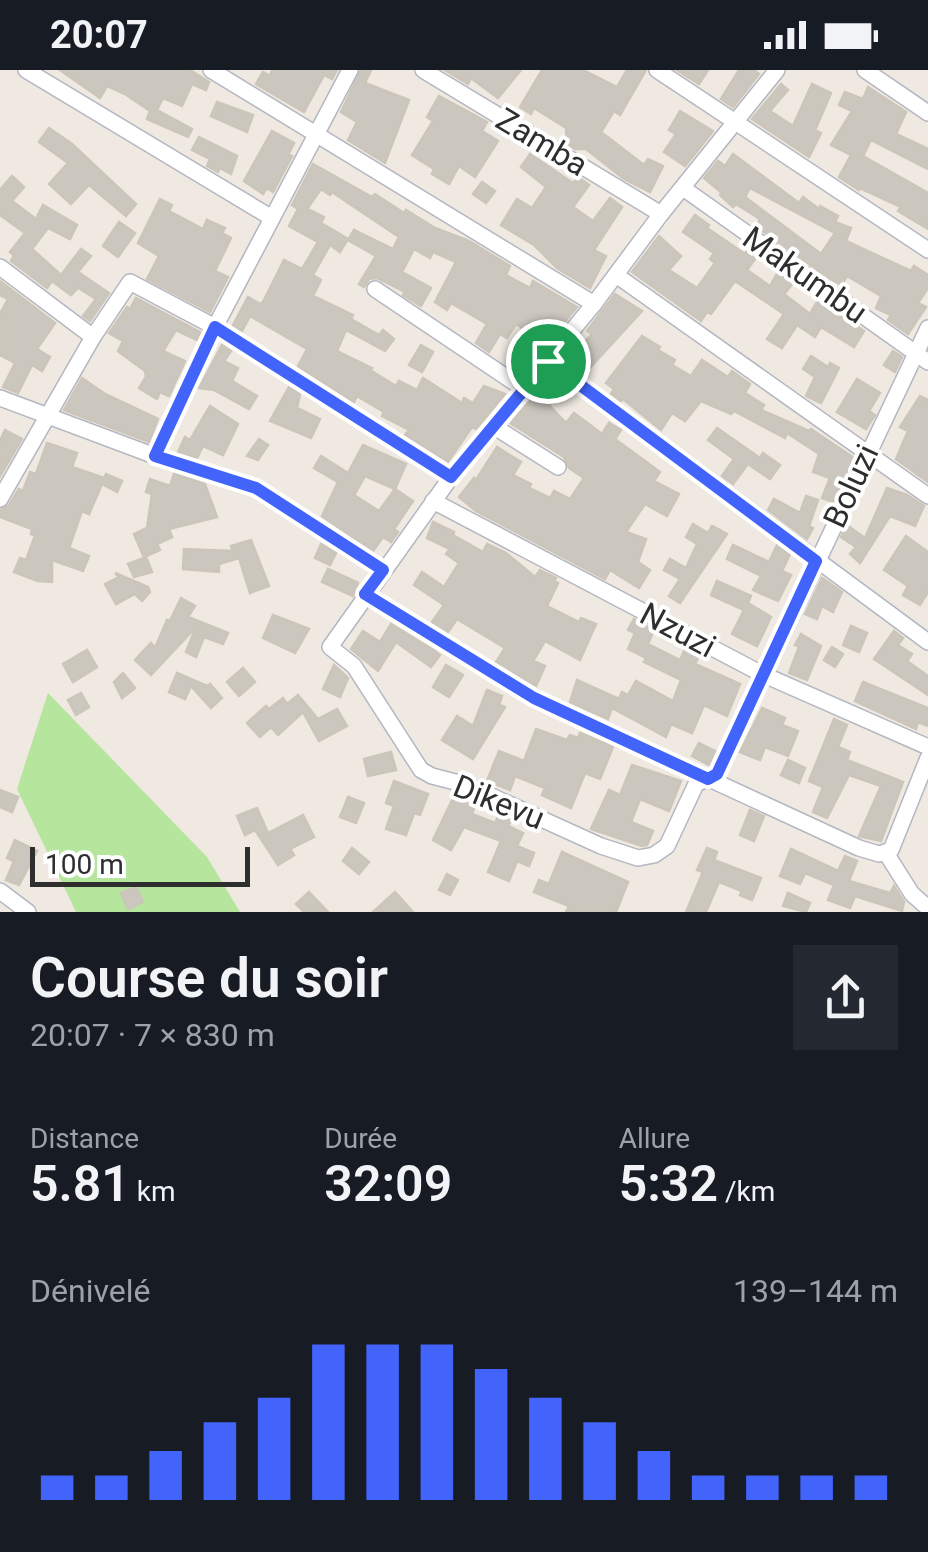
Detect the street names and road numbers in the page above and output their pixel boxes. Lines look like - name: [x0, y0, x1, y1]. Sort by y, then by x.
- street label: Zamba: [489, 100, 595, 184]
- street label: Makumbu: [736, 218, 874, 332]
- street label: Boluzi: [815, 438, 887, 534]
- street label: Nzuzi: [634, 594, 722, 666]
- street label: Dikevu: [448, 767, 550, 837]

